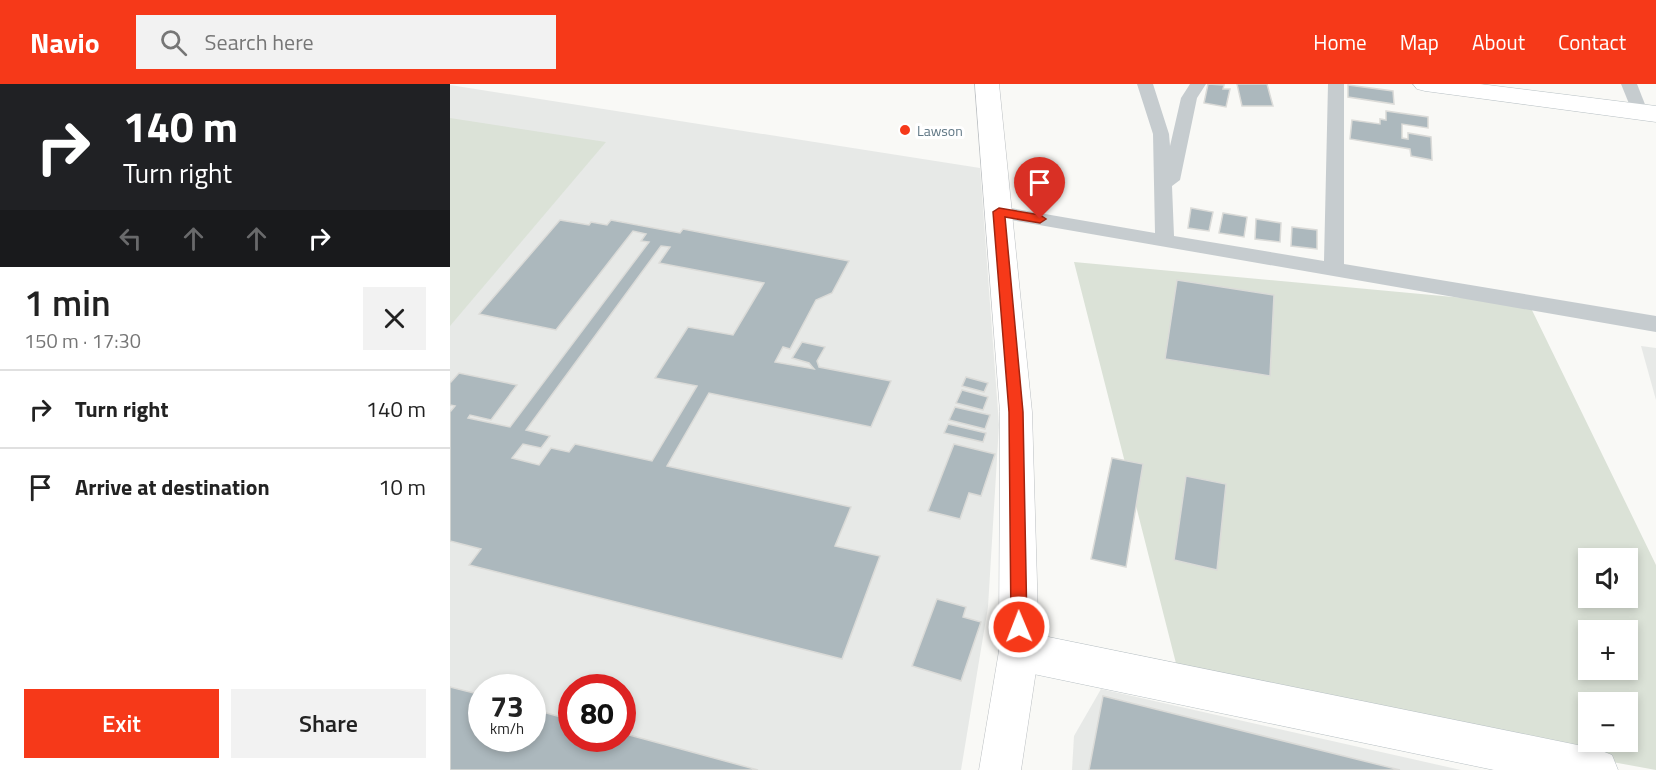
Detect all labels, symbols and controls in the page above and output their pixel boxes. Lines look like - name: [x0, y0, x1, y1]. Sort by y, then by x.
- search box: [136, 15, 556, 69]
- text: Navio: [30, 21, 100, 64]
- text: Search here: [205, 25, 314, 59]
- icon: search: [157, 26, 190, 59]
- text: Home: [1313, 26, 1367, 58]
- text: Map: [1400, 26, 1439, 58]
- text: About: [1472, 26, 1525, 58]
- text: Contact: [1558, 26, 1626, 58]
- text: 140 m: [123, 94, 238, 158]
- icon: right: [24, 108, 102, 186]
- place label: Lawson: [917, 120, 963, 141]
- marker: Lawson: [898, 123, 912, 137]
- text: Turn right: [123, 152, 232, 193]
- pin: [1014, 157, 1065, 219]
- icon: arrive: [1023, 166, 1056, 199]
- icon: left: [114, 222, 147, 255]
- icon: ahead: [177, 222, 210, 255]
- icon: ahead: [240, 222, 273, 255]
- icon: right: [303, 222, 336, 255]
- text: 1 min: [24, 275, 111, 330]
- button: close: [363, 287, 426, 350]
- text: 150 m · 17:30: [24, 325, 141, 356]
- text: Turn right: [75, 392, 169, 426]
- text: 140 m: [366, 392, 426, 426]
- icon: right: [24, 393, 57, 426]
- text: Arrive at destination: [75, 470, 270, 504]
- text: 10 m: [378, 470, 426, 504]
- icon: arrive: [24, 471, 57, 504]
- map controls: [1578, 548, 1638, 752]
- button: sound: [1578, 548, 1638, 608]
- position arrow: [987, 595, 1051, 659]
- button: +: [1578, 620, 1638, 680]
- speed limit sign: 80: [558, 674, 636, 752]
- text: 73: [490, 683, 524, 729]
- button: Exit: [24, 689, 219, 758]
- button: Share: [231, 689, 426, 758]
- button: −: [1578, 692, 1638, 752]
- text: km/h: [490, 717, 524, 740]

